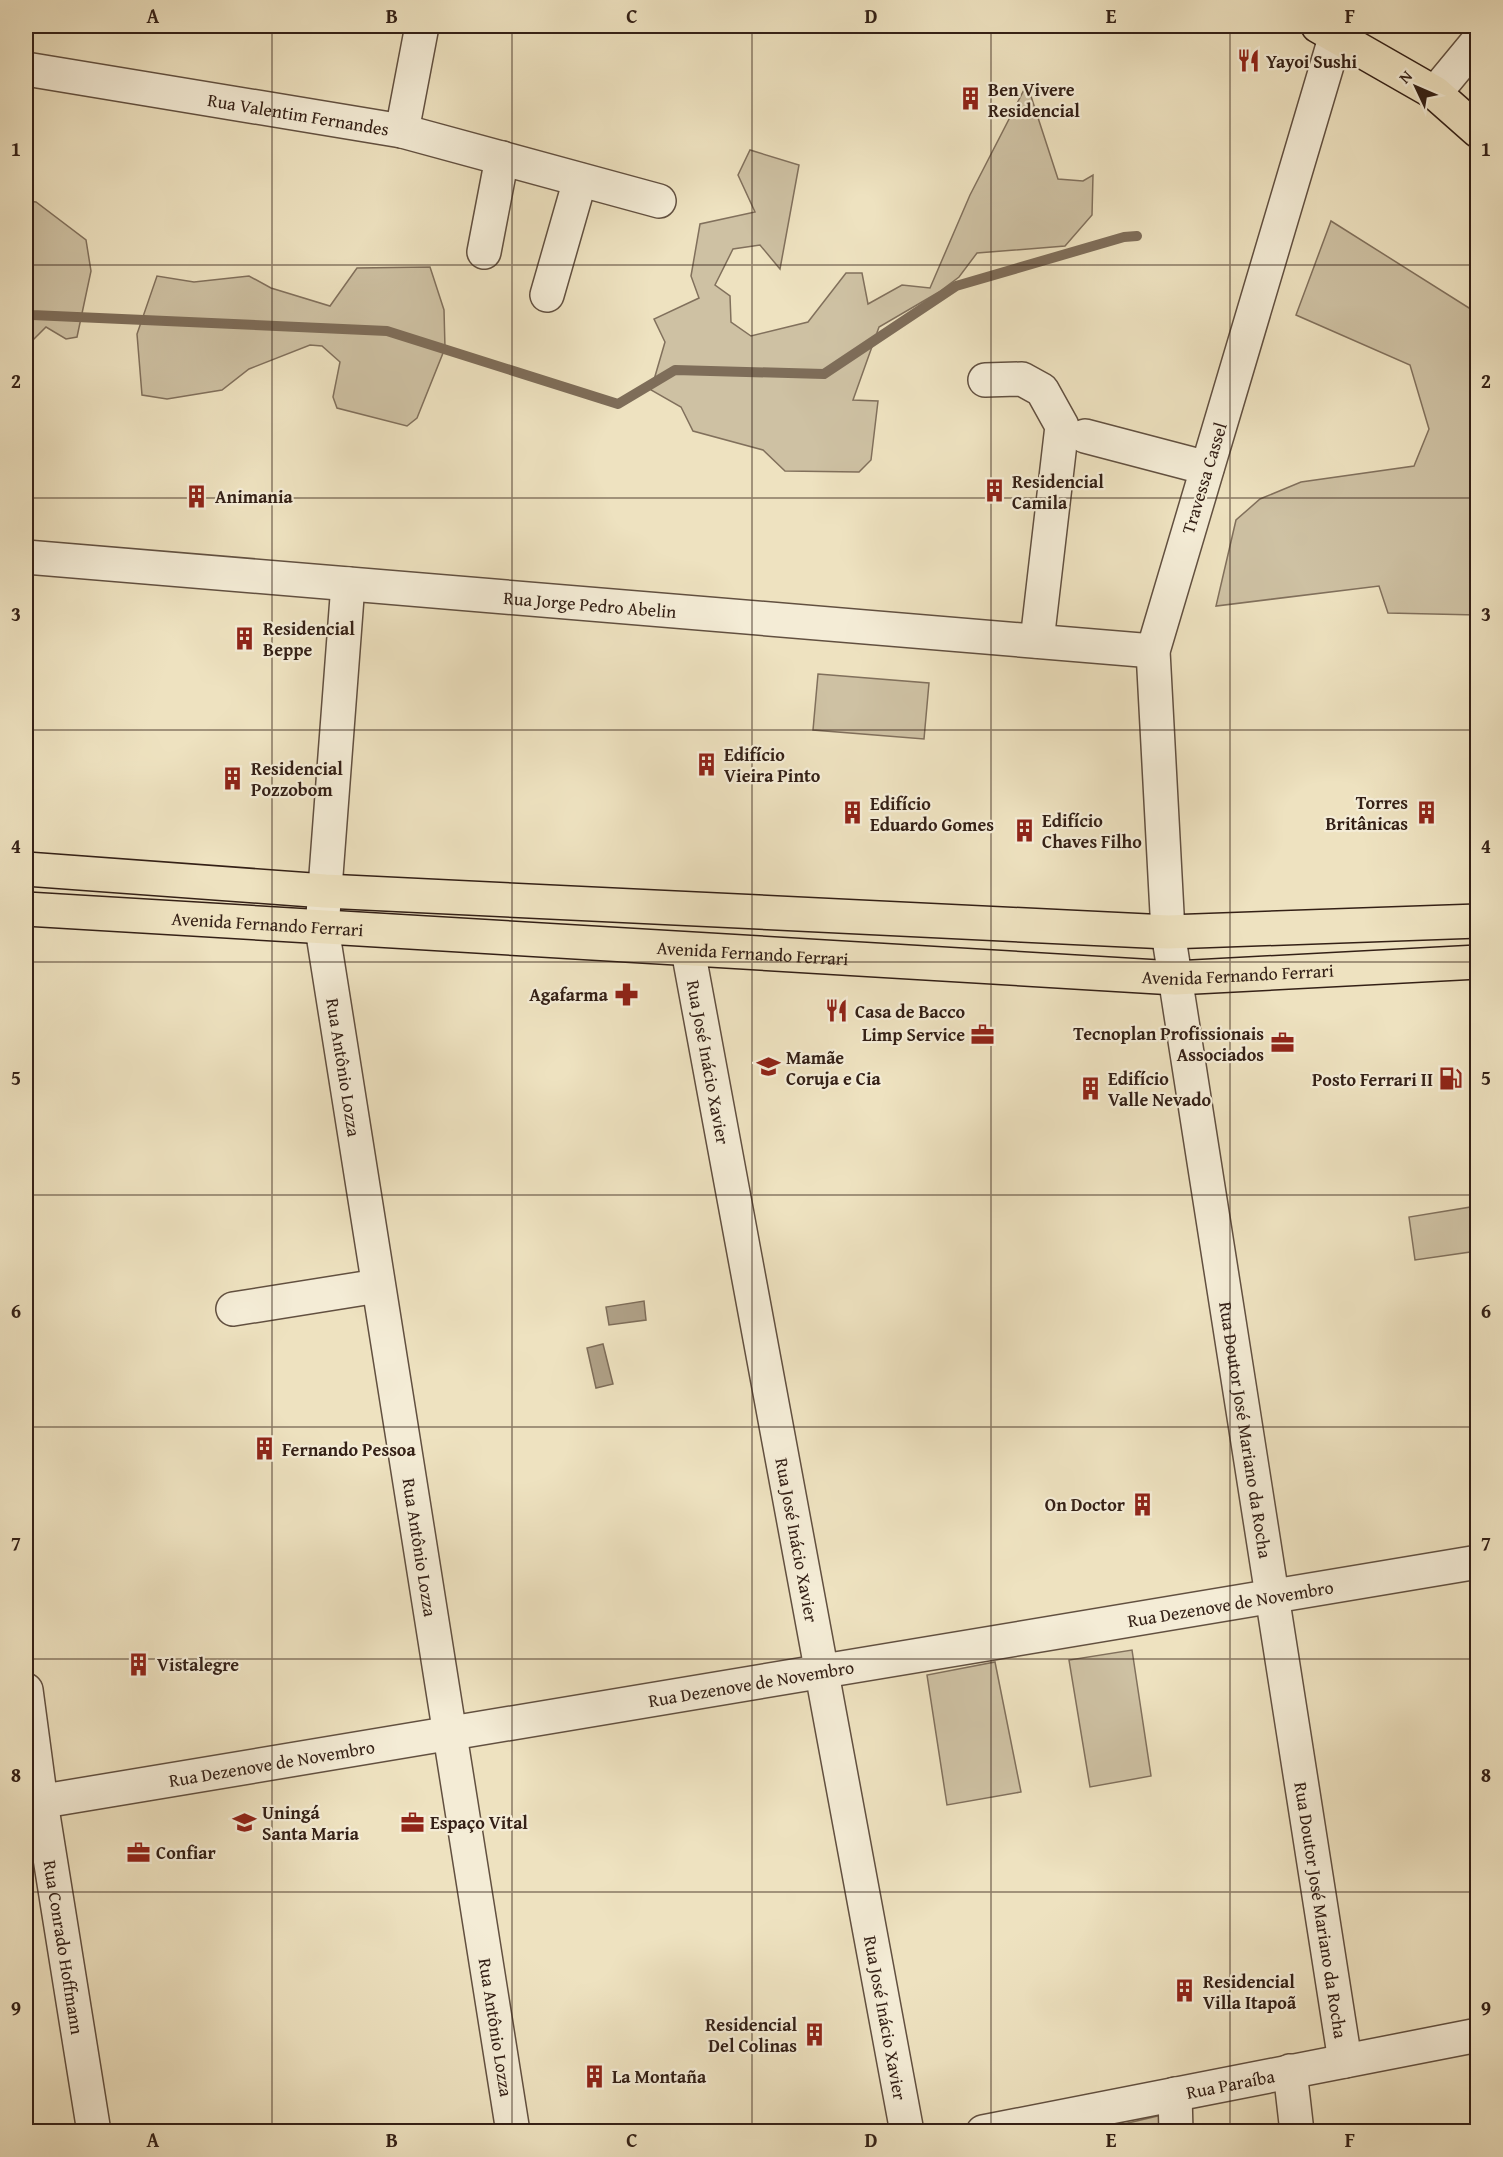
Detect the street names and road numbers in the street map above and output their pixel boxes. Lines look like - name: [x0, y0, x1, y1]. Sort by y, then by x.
- street label: Rua Valentim Fernandes: [206, 86, 391, 142]
- street label: Travessa Cassel: [1174, 419, 1234, 537]
- street label: Rua Jorge Pedro Abelin: [503, 583, 678, 625]
- street label: Avenida Fernando Ferrari: [171, 904, 364, 943]
- street label: Avenida Fernando Ferrari: [656, 933, 849, 972]
- street label: Avenida Fernando Ferrari: [1141, 956, 1334, 992]
- street label: Rua José Inácio Xavier: [680, 978, 737, 1147]
- street label: Rua Antônio Lozza: [320, 996, 368, 1139]
- street label: Rua Doutor José Mariano da Rocha: [1213, 1300, 1280, 1561]
- street label: Rua José Inácio Xavier: [769, 1456, 826, 1625]
- street label: Rua Antônio Lozza: [396, 1476, 445, 1619]
- street label: Rua Dezenove de Novembro: [1125, 1573, 1335, 1634]
- street label: Rua Dezenove de Novembro: [646, 1653, 856, 1714]
- street label: Rua Dezenove de Novembro: [167, 1733, 377, 1794]
- street label: Rua Doutor José Mariano da Rocha: [1288, 1780, 1355, 2041]
- street label: Rua Conrado Hoffmann: [37, 1858, 92, 2036]
- street label: Rua José Inácio Xavier: [857, 1933, 914, 2103]
- street label: Rua Antônio Lozza: [472, 1956, 521, 2099]
- street label: Rua Paraíba: [1184, 2062, 1277, 2105]

